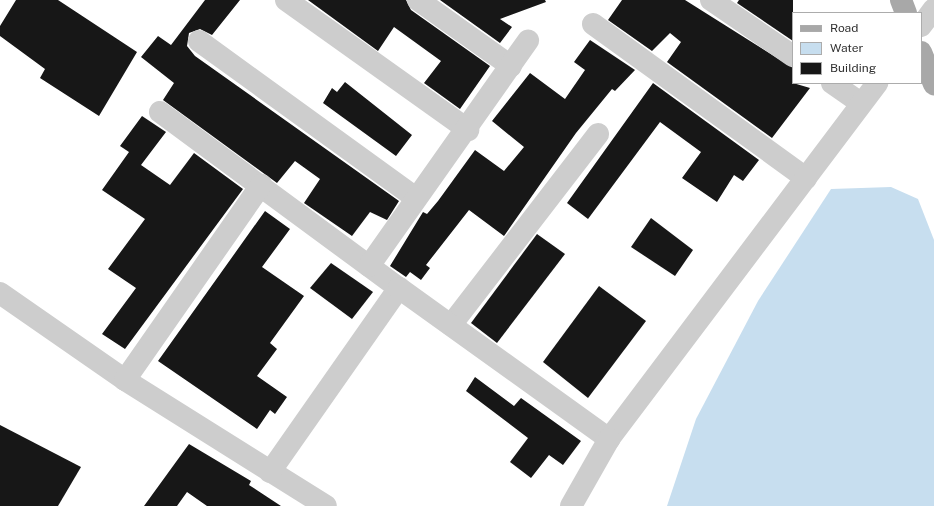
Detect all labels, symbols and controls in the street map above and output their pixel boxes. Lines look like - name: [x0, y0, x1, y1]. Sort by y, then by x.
- legend: [792, 12, 922, 84]
- text: Road: [830, 21, 858, 35]
- text: Water: [830, 41, 863, 55]
- text: Building: [830, 61, 876, 75]

